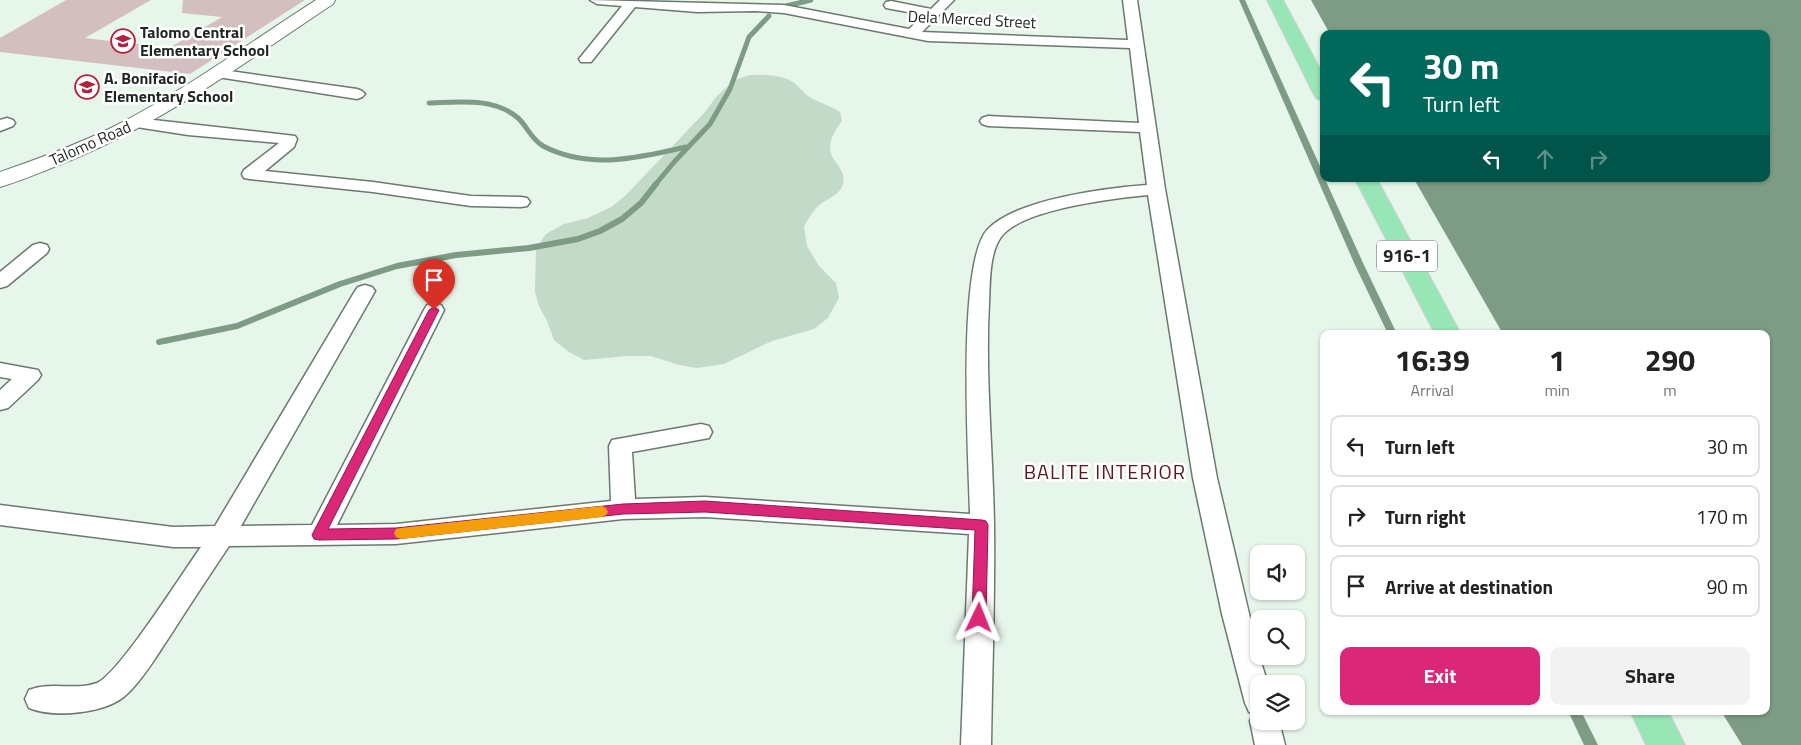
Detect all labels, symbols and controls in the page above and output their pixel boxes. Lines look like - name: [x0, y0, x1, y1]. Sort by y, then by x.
- street label: Dela Merced Street: [907, 4, 1037, 34]
- place label: Talomo Central Elementary School: [140, 20, 269, 62]
- school or university icon: Talomo Central Elementary School: [110, 28, 136, 54]
- text: 30 m: [1423, 39, 1499, 93]
- icon: left: [1340, 50, 1405, 115]
- place label: A. Bonifacio Elementary School: [104, 66, 233, 108]
- school or university icon: A. Bonifacio Elementary School: [74, 74, 100, 100]
- text: Turn left: [1423, 87, 1500, 121]
- street label: Talomo Road: [45, 114, 135, 172]
- icon: left: [1478, 145, 1506, 173]
- icon: ahead: [1531, 145, 1559, 173]
- icon: right: [1584, 145, 1612, 173]
- road number: 916-1: [1377, 240, 1437, 272]
- pin: [413, 259, 455, 310]
- icon: arrive: [420, 266, 448, 294]
- text: 16:39: [1395, 337, 1470, 383]
- text: 1: [1549, 337, 1566, 383]
- text: 290: [1645, 337, 1695, 383]
- text: Arrival: [1411, 378, 1454, 402]
- text: min: [1544, 378, 1570, 402]
- text: m: [1663, 378, 1677, 402]
- icon: left: [1342, 432, 1370, 460]
- text: Turn left: [1385, 432, 1455, 461]
- text: 30 m: [1707, 432, 1748, 461]
- district label: BALITE INTERIOR: [1024, 456, 1186, 487]
- icon: right: [1342, 502, 1370, 530]
- text: Turn right: [1385, 502, 1466, 531]
- text: 170 m: [1696, 502, 1748, 531]
- map controls: [1250, 545, 1305, 730]
- button: sound: [1250, 545, 1305, 600]
- icon: arrive: [1342, 572, 1370, 600]
- text: Arrive at destination: [1385, 572, 1553, 601]
- text: 90 m: [1707, 572, 1748, 601]
- position arrow: [952, 591, 1004, 643]
- button: search: [1250, 610, 1305, 665]
- button: Exit: [1340, 647, 1540, 705]
- button: Share: [1550, 647, 1750, 705]
- button: layers: [1250, 675, 1305, 730]

